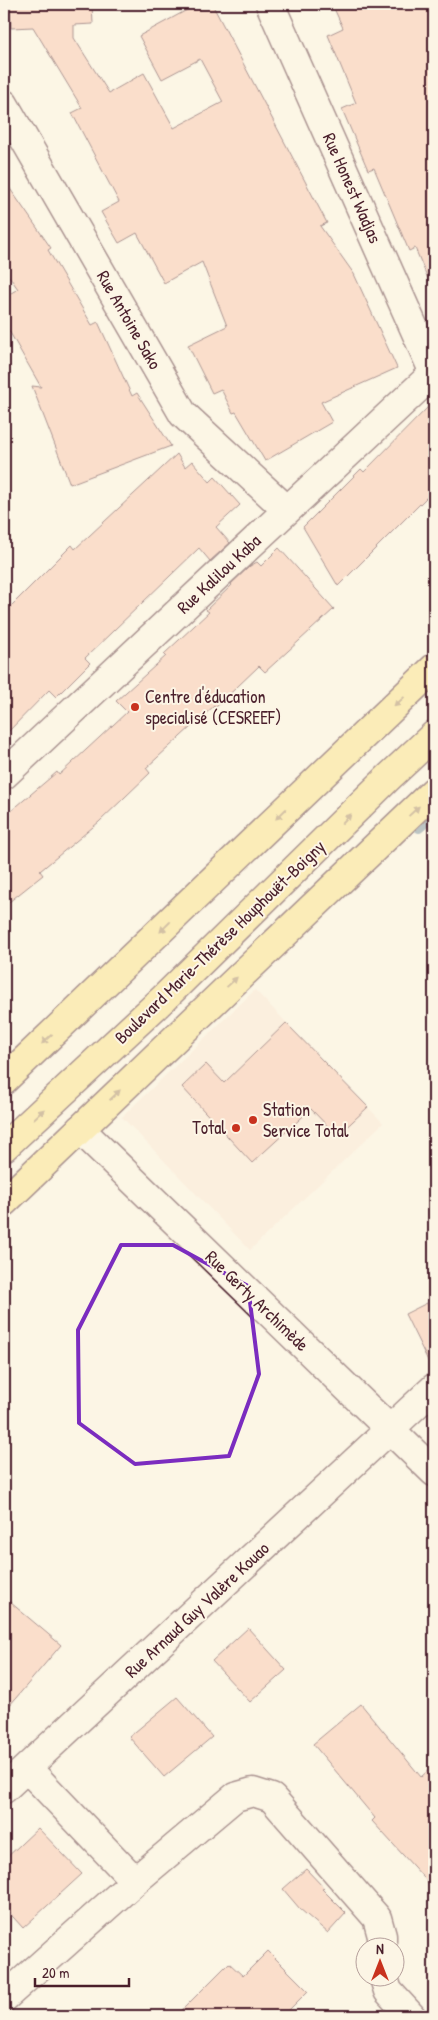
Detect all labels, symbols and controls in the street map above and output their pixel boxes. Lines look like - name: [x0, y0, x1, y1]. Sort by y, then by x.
- street label: Rue Honest Wadjas: [317, 129, 388, 247]
- street label: Rue Antoine Sako: [91, 266, 168, 374]
- street label: Rue Kalilou Kaba: [171, 528, 266, 619]
- place label: Centre d'éducation specialisé (CESREEF): [145, 684, 281, 730]
- one-way arrow: [393, 696, 405, 708]
- marker: Centre d'éducation specialisé (CESREEF): [129, 701, 141, 713]
- one-way arrow: [408, 805, 420, 817]
- one-way arrow: [275, 807, 287, 819]
- one-way arrow: [340, 814, 352, 826]
- street label: Boulevard Marie-Thérèse Houphouët-Boigny: [109, 834, 331, 1049]
- one-way arrow: [159, 921, 171, 933]
- one-way arrow: [226, 976, 238, 988]
- one-way arrow: [41, 1033, 53, 1045]
- one-way arrow: [109, 1089, 121, 1101]
- place label: Station Service Total: [263, 1097, 349, 1143]
- one-way arrow: [33, 1108, 45, 1120]
- marker: Station Service Total: [247, 1114, 259, 1126]
- place label: Total: [192, 1115, 226, 1140]
- marker: Total: [230, 1122, 242, 1134]
- street label: Rue Gerty Archimède: [200, 1245, 315, 1357]
- street label: Rue Arnaud Guy Valère Kouao: [119, 1536, 274, 1683]
- north arrow: [356, 1938, 406, 1988]
- text: N: [376, 1939, 384, 1958]
- scale bar: [35, 1955, 129, 1987]
- text: 20 m: [42, 1962, 69, 1983]

